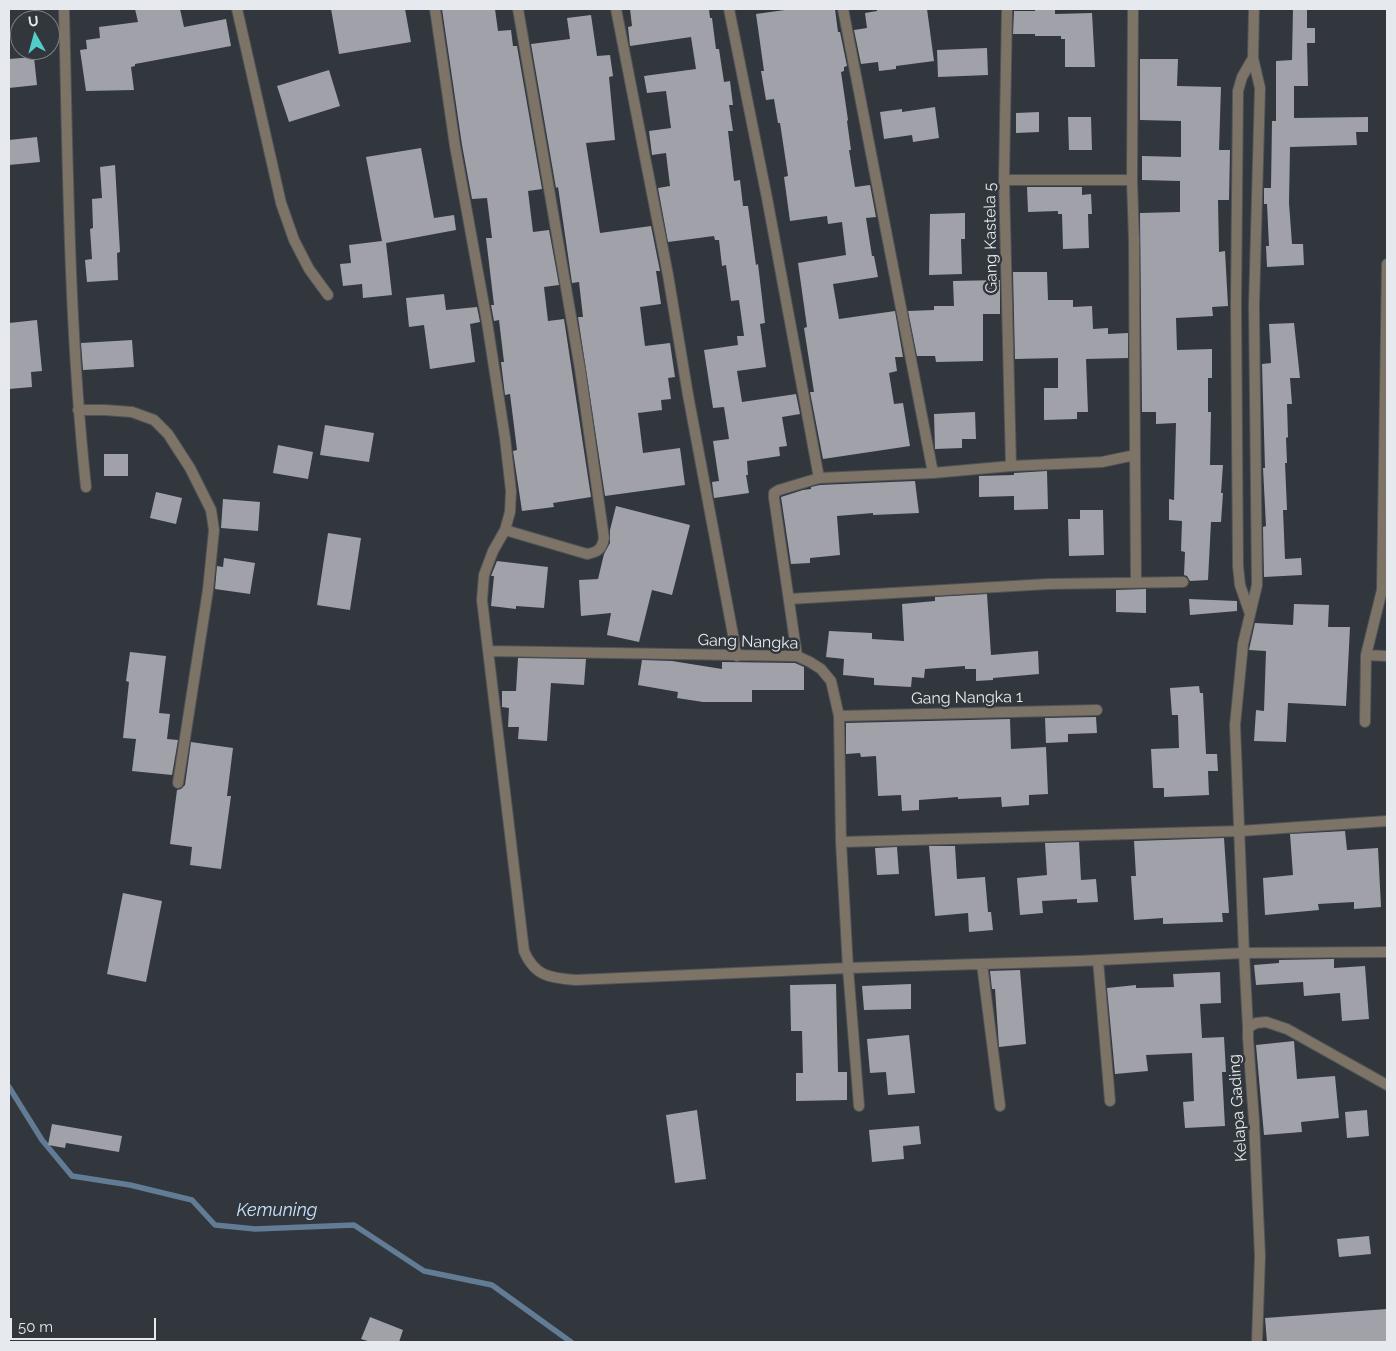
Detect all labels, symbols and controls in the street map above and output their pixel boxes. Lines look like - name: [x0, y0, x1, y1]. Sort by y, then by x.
- north arrow: [10, 10, 60, 60]
- text: U: [27, 13, 39, 30]
- street label: Gang Kastela 5: [980, 182, 1002, 294]
- street label: Gang Nangka: [697, 631, 799, 653]
- street label: Gang Nangka 1: [911, 687, 1023, 709]
- street label: Kelapa Gading: [1225, 1054, 1251, 1162]
- water label: Kemuning: [237, 1200, 317, 1222]
- scale bar: [12, 1308, 159, 1340]
- text: 50 m: [18, 1318, 53, 1336]

